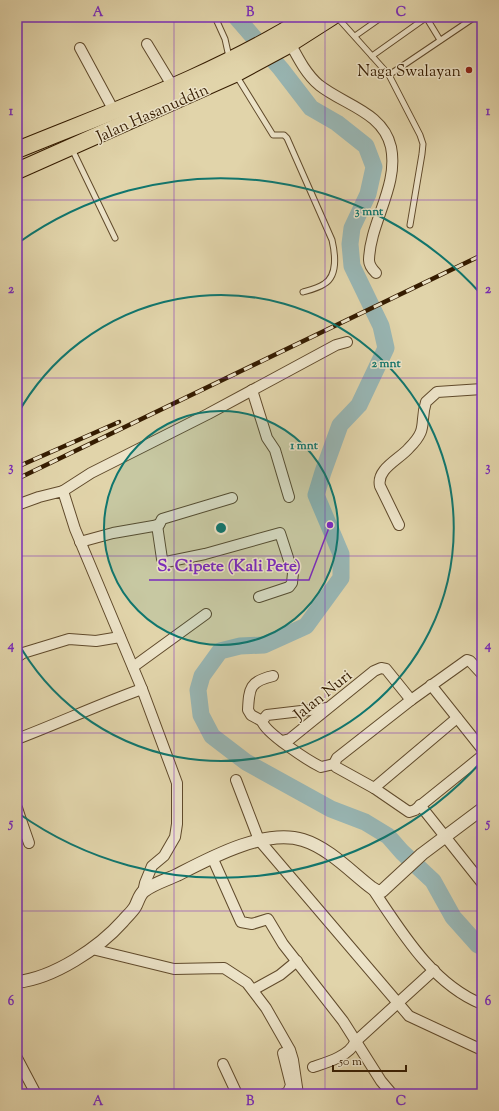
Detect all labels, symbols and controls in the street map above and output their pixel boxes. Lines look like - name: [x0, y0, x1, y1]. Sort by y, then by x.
- text: A: [93, 4, 104, 22]
- text: B: [246, 4, 255, 22]
- text: C: [396, 4, 406, 22]
- place label: Naga Swalayan: [357, 61, 462, 84]
- marker: Naga Swalayan: [464, 65, 474, 75]
- street label: Jalan Hasanuddin: [92, 79, 213, 150]
- text: 1: [9, 103, 14, 121]
- text: 1: [486, 103, 491, 121]
- text: 3 mnt: [355, 203, 384, 221]
- text: 2: [8, 281, 15, 299]
- text: 2: [485, 281, 492, 299]
- text: 2 mnt: [371, 355, 401, 373]
- text: 1 mnt: [289, 437, 319, 455]
- text: 3: [8, 459, 14, 477]
- text: 3: [485, 459, 491, 477]
- centre of rings: [214, 521, 228, 535]
- callout: S. Cipete (Kali Pete): [149, 551, 309, 580]
- text: S. Cipete (Kali Pete): [157, 555, 301, 579]
- text: 4: [7, 637, 15, 655]
- text: 4: [484, 637, 492, 655]
- street label: Jalan Nuri: [289, 665, 358, 727]
- text: 5: [8, 815, 14, 833]
- text: 5: [485, 815, 491, 833]
- text: 6: [8, 993, 15, 1011]
- text: 6: [485, 993, 492, 1011]
- scale bar: [333, 1047, 406, 1073]
- text: 50 m: [338, 1053, 362, 1071]
- text: A: [93, 1093, 104, 1111]
- text: B: [246, 1093, 255, 1111]
- text: C: [396, 1093, 406, 1111]

